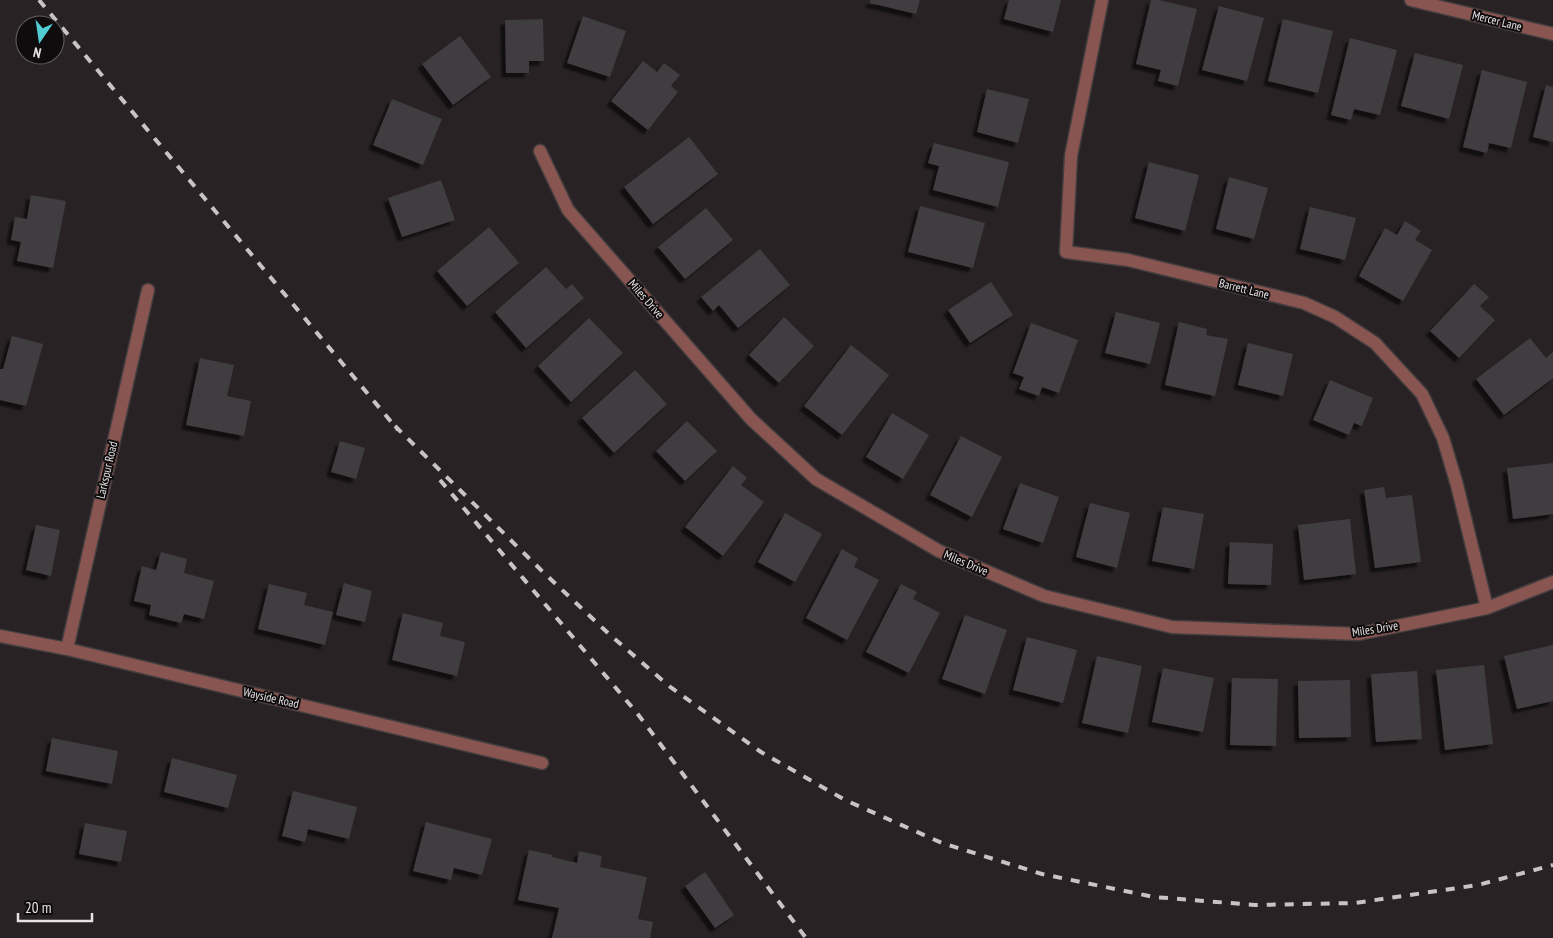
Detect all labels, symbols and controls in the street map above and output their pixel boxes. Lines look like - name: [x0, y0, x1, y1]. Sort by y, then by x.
- street label: Mercer Lane: [1471, 7, 1524, 34]
- north arrow: [15, 15, 65, 65]
- text: N: [31, 43, 43, 62]
- street label: Barrett Lane: [1218, 275, 1271, 302]
- street label: Miles Drive: [625, 276, 667, 321]
- street label: Larkspur Road: [93, 440, 120, 500]
- street label: Miles Drive: [942, 547, 991, 579]
- street label: Miles Drive: [1351, 617, 1399, 640]
- street label: Wayside Road: [242, 684, 300, 711]
- scale bar: [18, 890, 91, 922]
- text: 20 m: [25, 898, 51, 917]

